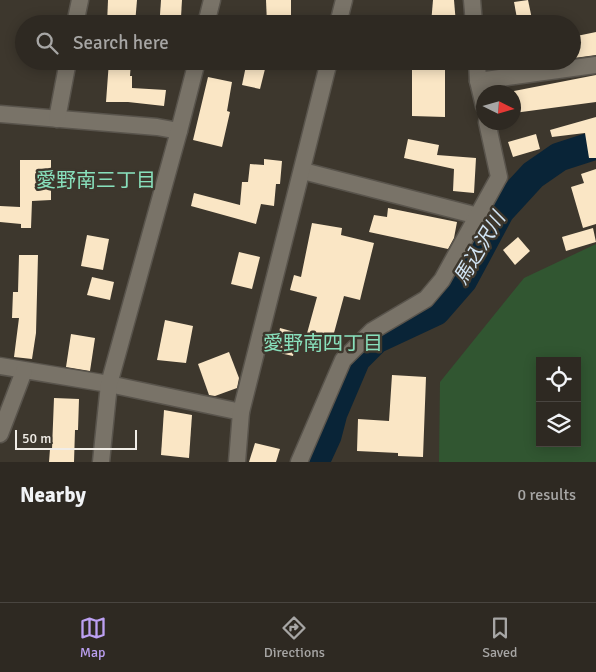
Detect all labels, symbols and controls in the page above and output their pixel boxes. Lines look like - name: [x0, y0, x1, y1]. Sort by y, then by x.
- search box: [15, 15, 581, 70]
- icon: search: [33, 29, 61, 57]
- text: Search here: [73, 31, 169, 55]
- north arrow: [476, 85, 521, 130]
- district label: 愛野南三丁目: [36, 168, 156, 193]
- water label: 馬込沢川: [448, 206, 512, 289]
- district label: 愛野南四丁目: [263, 331, 383, 356]
- map controls: [536, 357, 581, 447]
- button: locate: [536, 357, 581, 402]
- button: layers: [536, 402, 581, 447]
- scale bar: [15, 427, 138, 450]
- text: 50 m: [22, 430, 51, 447]
- text: Nearby: [20, 482, 86, 508]
- text: 0 results: [517, 485, 576, 505]
- tab: Map: [79, 614, 107, 661]
- tab: Directions: [264, 614, 325, 661]
- tab: Saved: [482, 614, 517, 661]

